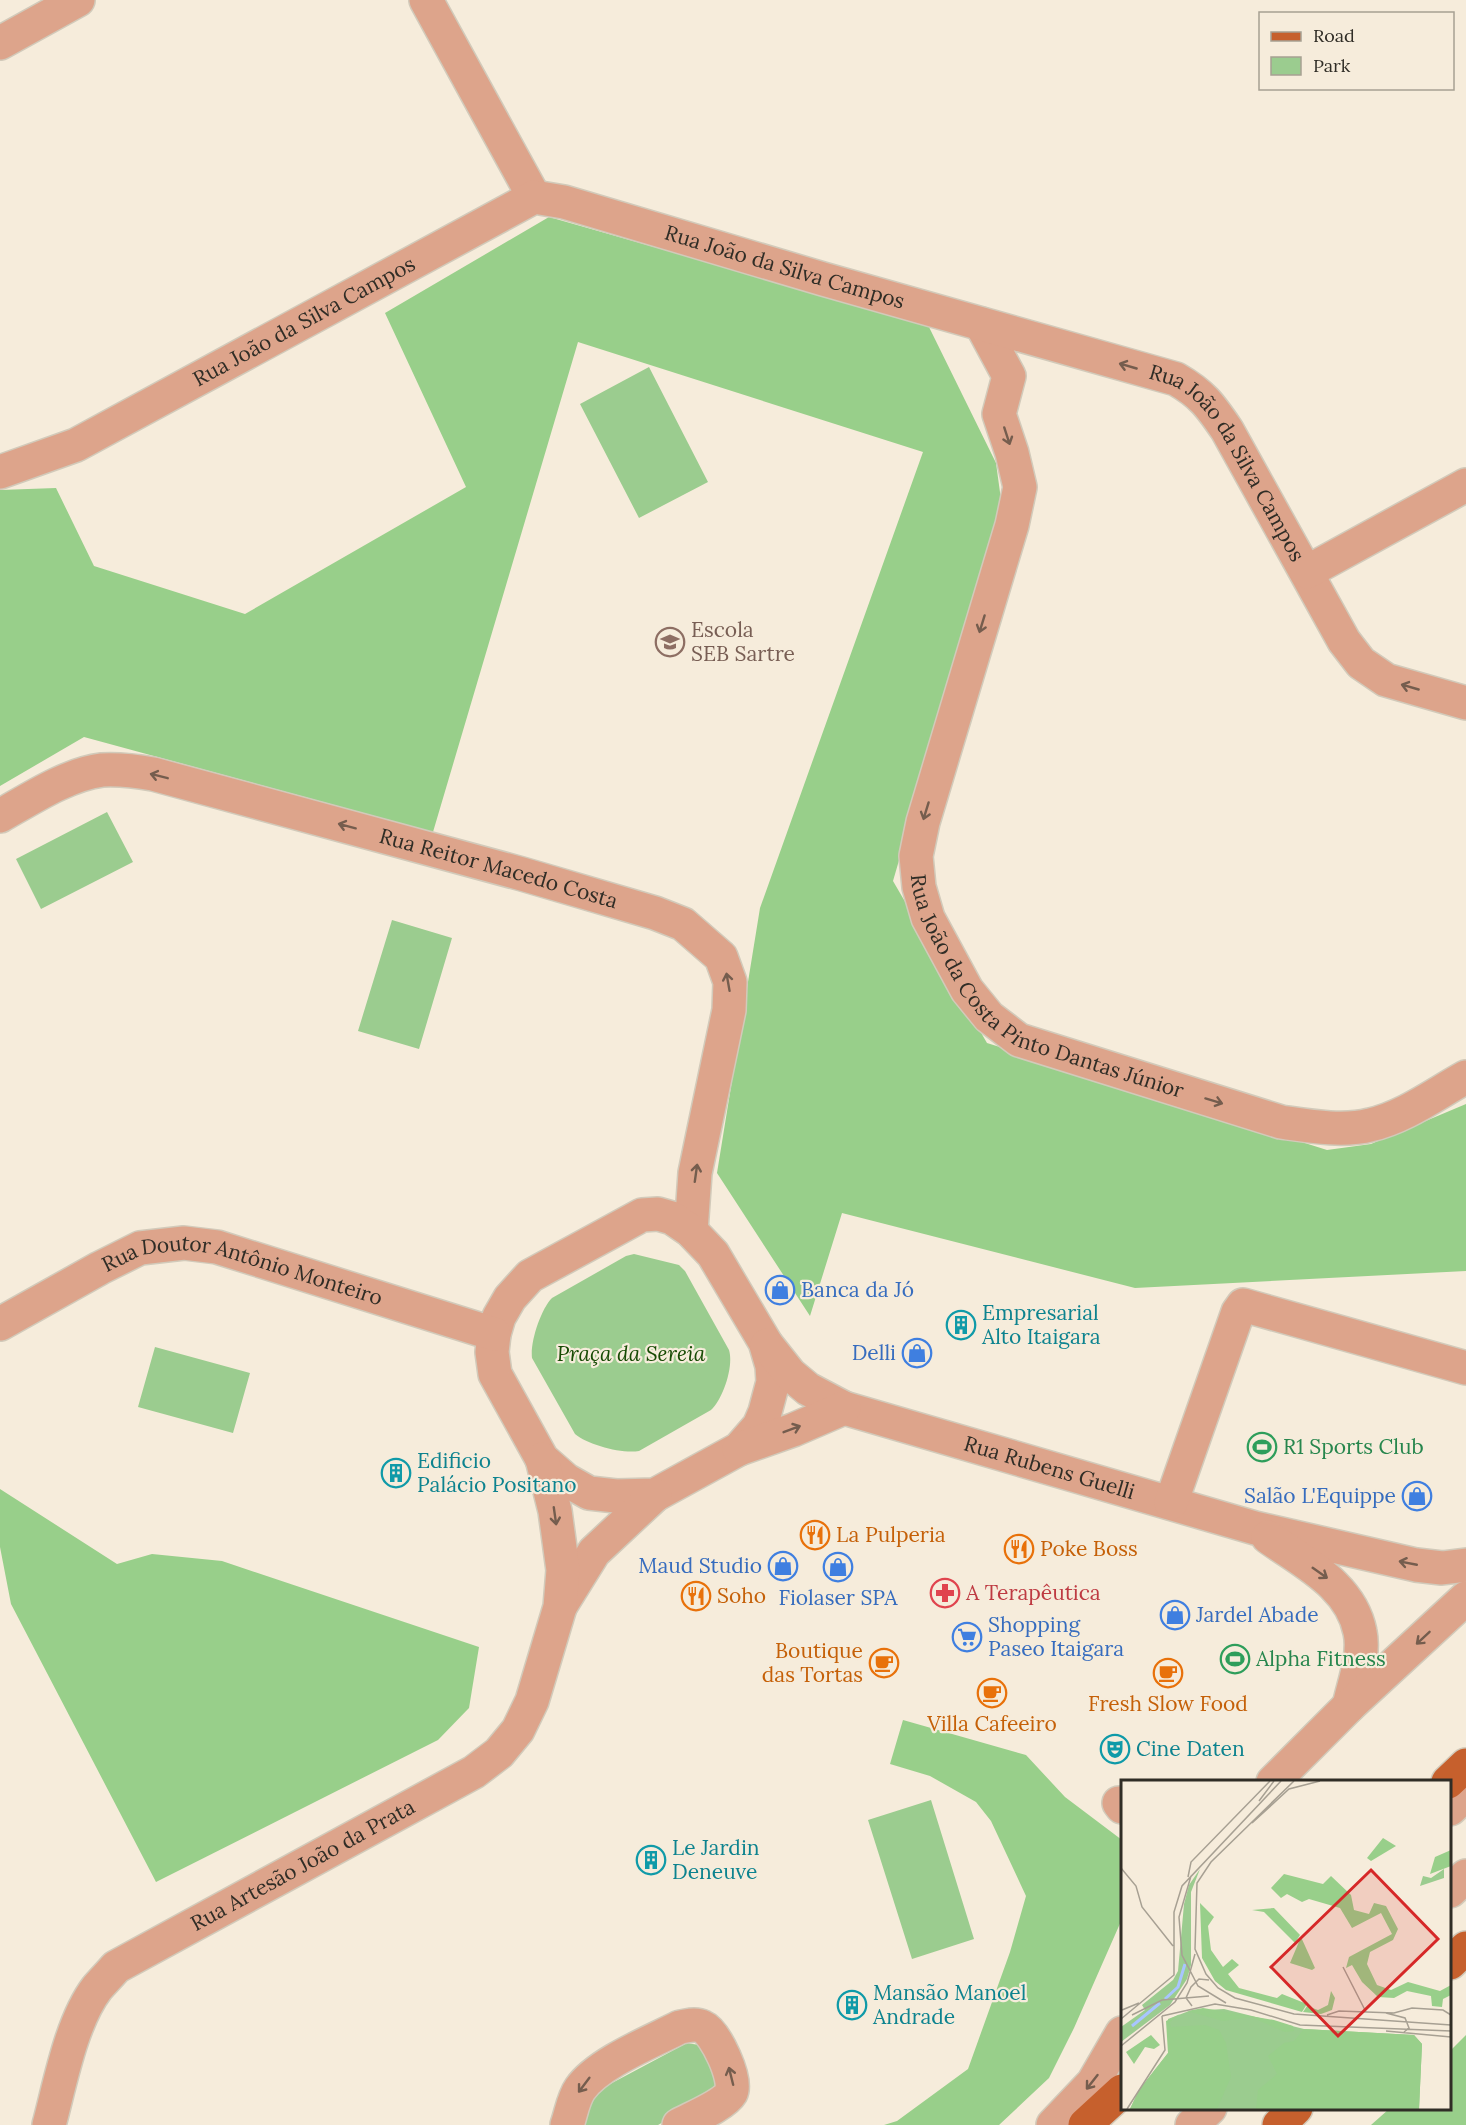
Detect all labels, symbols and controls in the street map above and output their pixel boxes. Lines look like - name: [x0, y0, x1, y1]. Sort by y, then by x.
- legend: [1259, 12, 1454, 90]
- text: Road: [1313, 24, 1355, 47]
- text: Park: [1313, 54, 1351, 77]
- street label: Rua João da Silva Campos: [662, 219, 908, 314]
- street label: Rua João da Silva Campos: [188, 250, 420, 392]
- street label: Rua João da Silva Campos: [1146, 358, 1311, 566]
- one-way arrow: [1119, 360, 1138, 371]
- one-way arrow: [1002, 426, 1013, 445]
- one-way arrow: [976, 614, 987, 633]
- place label: Escola SEB Sartre: [691, 616, 795, 667]
- school or university icon: Escola SEB Sartre: [654, 626, 686, 658]
- one-way arrow: [1401, 681, 1420, 692]
- one-way arrow: [150, 769, 169, 781]
- one-way arrow: [920, 801, 931, 820]
- one-way arrow: [338, 820, 357, 832]
- street label: Rua Reitor Macedo Costa: [376, 822, 621, 914]
- street label: Rua João da Costa Pinto Dantas Júnior: [905, 873, 1187, 1104]
- one-way arrow: [722, 972, 733, 992]
- one-way arrow: [1204, 1096, 1223, 1107]
- one-way arrow: [690, 1163, 701, 1183]
- street label: Rua Doutor Antônio Monteiro: [97, 1229, 386, 1311]
- shop icon: Banca da Jó: [764, 1274, 796, 1306]
- place label: Banca da Jó: [801, 1276, 914, 1303]
- place label: Empresarial Alto Itaigara: [981, 1299, 1101, 1350]
- building icon: Empresarial Alto Itaigara: [945, 1309, 977, 1341]
- shop icon: Delli: [901, 1337, 933, 1369]
- place label: Delli: [852, 1339, 896, 1366]
- park label: Praça da Sereia: [557, 1340, 706, 1367]
- one-way arrow: [782, 1423, 801, 1434]
- street label: Rua Rubens Guelli: [961, 1430, 1138, 1505]
- sports icon: R1 Sports Club: [1246, 1431, 1278, 1463]
- place label: R1 Sports Club: [1283, 1433, 1424, 1460]
- place label: Edificio Palácio Positano: [417, 1447, 577, 1498]
- building icon: Edificio Palácio Positano: [380, 1457, 412, 1489]
- shop icon: Salão L'Equippe: [1401, 1480, 1433, 1512]
- place label: Salão L'Equippe: [1244, 1482, 1396, 1509]
- one-way arrow: [550, 1505, 561, 1525]
- restaurant icon: La Pulperia: [799, 1519, 831, 1551]
- place label: La Pulperia: [836, 1521, 946, 1548]
- restaurant icon: Poke Boss: [1003, 1533, 1035, 1565]
- place label: Poke Boss: [1040, 1535, 1138, 1562]
- shop icon: Maud Studio: [767, 1550, 799, 1582]
- shop icon: Fiolaser SPA: [822, 1551, 854, 1583]
- place label: Maud Studio: [638, 1552, 762, 1579]
- one-way arrow: [1399, 1557, 1418, 1568]
- one-way arrow: [1311, 1567, 1327, 1579]
- pharmacy icon: A Terapêutica: [929, 1577, 961, 1609]
- place label: A Terapêutica: [965, 1579, 1101, 1606]
- restaurant icon: Soho: [680, 1580, 712, 1612]
- place label: Soho: [717, 1582, 766, 1609]
- place label: Fiolaser SPA: [779, 1584, 898, 1611]
- shop icon: Jardel Abade: [1159, 1599, 1191, 1631]
- place label: Jardel Abade: [1195, 1601, 1319, 1628]
- place label: Shopping Paseo Itaigara: [988, 1611, 1124, 1662]
- supermarket icon: Shopping Paseo Itaigara: [951, 1621, 983, 1653]
- one-way arrow: [1416, 1631, 1431, 1645]
- place label: Boutique das Tortas: [762, 1637, 863, 1688]
- sports icon: Alpha Fitness: [1219, 1643, 1251, 1675]
- place label: Alpha Fitness: [1255, 1645, 1386, 1672]
- cafe icon: Boutique das Tortas: [868, 1647, 900, 1679]
- cafe icon: Fresh Slow Food: [1152, 1657, 1184, 1689]
- cafe icon: Villa Cafeeiro: [976, 1677, 1008, 1709]
- place label: Fresh Slow Food: [1088, 1690, 1248, 1717]
- place label: Villa Cafeeiro: [926, 1710, 1057, 1737]
- theatre icon: Cine Daten: [1099, 1733, 1131, 1765]
- place label: Cine Daten: [1136, 1735, 1245, 1762]
- inset map: [1121, 1780, 1451, 2110]
- street label: Rua Artesão João da Prata: [186, 1793, 420, 1937]
- place label: Le Jardin Deneuve: [672, 1834, 760, 1885]
- building icon: Le Jardin Deneuve: [635, 1844, 667, 1876]
- place label: Mansão Manoel Andrade: [872, 1979, 1026, 2030]
- building icon: Mansão Manoel Andrade: [836, 1989, 868, 2021]
- one-way arrow: [724, 2067, 736, 2086]
- one-way arrow: [1085, 2074, 1098, 2090]
- one-way arrow: [578, 2077, 590, 2093]

